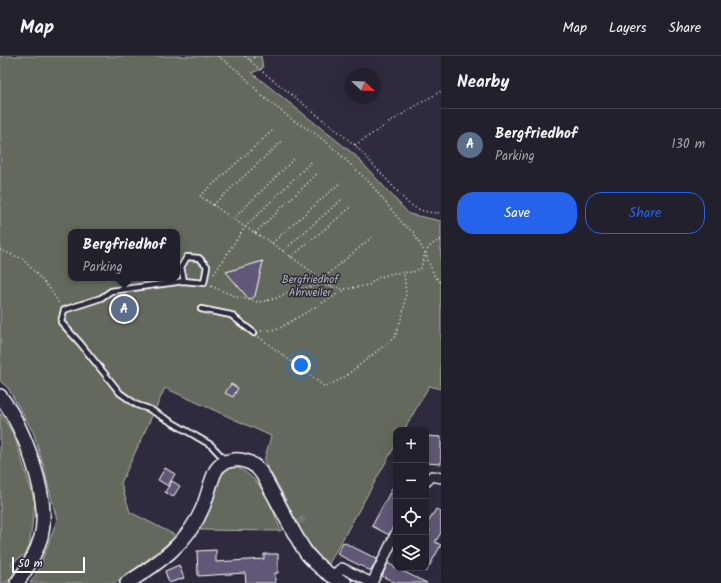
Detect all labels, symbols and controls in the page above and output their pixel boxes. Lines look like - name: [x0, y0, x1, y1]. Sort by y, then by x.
- text: Map: [20, 13, 54, 43]
- text: Map: [563, 17, 587, 39]
- text: Layers: [609, 17, 647, 39]
- text: Share: [669, 17, 701, 39]
- north arrow: [345, 68, 381, 104]
- text: Nearby: [457, 69, 509, 96]
- text: Bergfriedhof: [495, 122, 577, 146]
- text: A: [466, 134, 474, 155]
- text: 130 m: [671, 134, 705, 155]
- text: Parking: [495, 146, 535, 167]
- button: Save: [457, 192, 577, 234]
- button: Share: [585, 192, 705, 234]
- popup: [68, 229, 180, 281]
- text: Bergfriedhof: [83, 233, 165, 257]
- text: Parking: [83, 257, 123, 278]
- park label: Bergfriedhof Ahrweiler: [282, 271, 340, 302]
- pin: A: [111, 294, 137, 324]
- your location: [291, 355, 311, 375]
- map controls: [393, 427, 429, 571]
- button: +: [393, 427, 429, 463]
- button: −: [393, 463, 429, 499]
- button: locate: [393, 499, 429, 535]
- button: layers: [393, 535, 429, 571]
- scale bar: [12, 555, 85, 574]
- text: 50 m: [18, 555, 43, 573]

